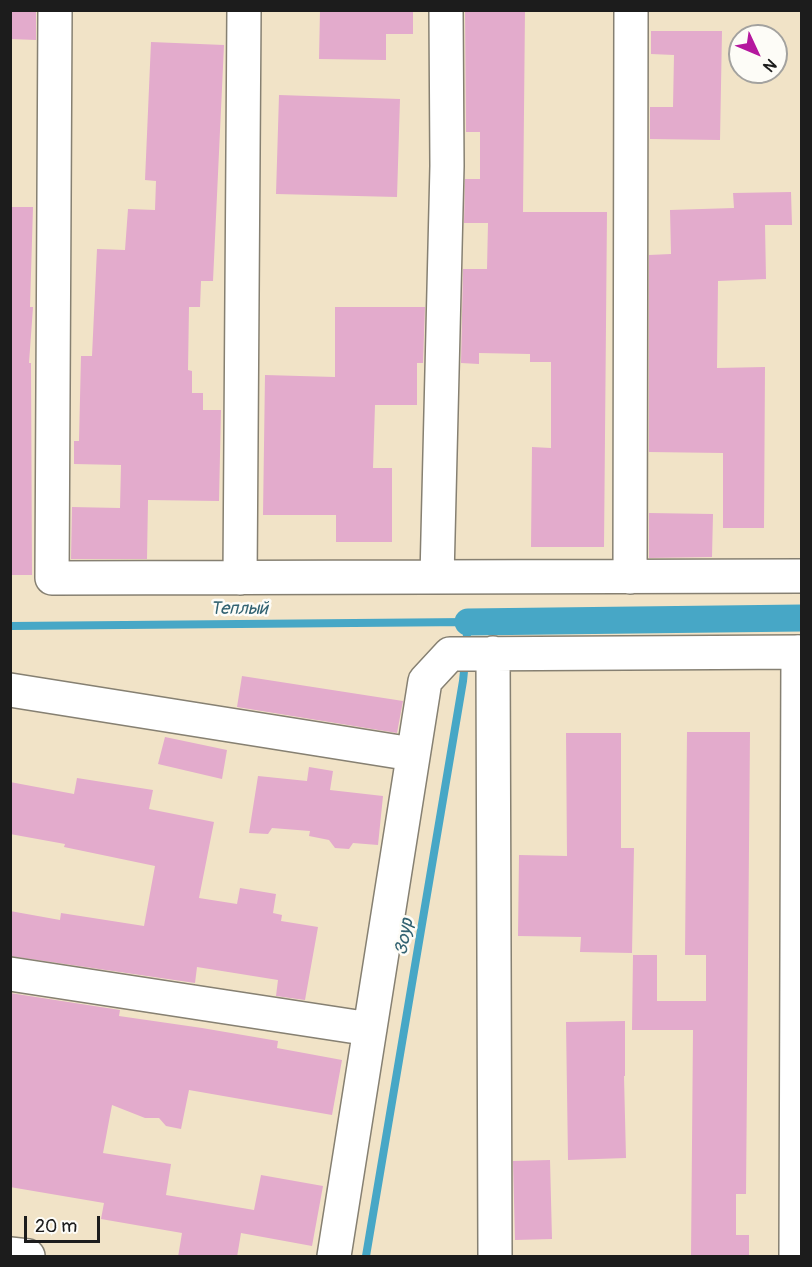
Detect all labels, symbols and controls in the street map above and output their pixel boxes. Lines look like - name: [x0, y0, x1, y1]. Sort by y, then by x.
- north arrow: [728, 24, 788, 84]
- text: N: [759, 54, 780, 76]
- water label: Теплый: [210, 598, 268, 620]
- water label: Зоур: [391, 917, 419, 957]
- scale bar: [27, 1204, 104, 1242]
- text: 20 m: [35, 1215, 77, 1238]

